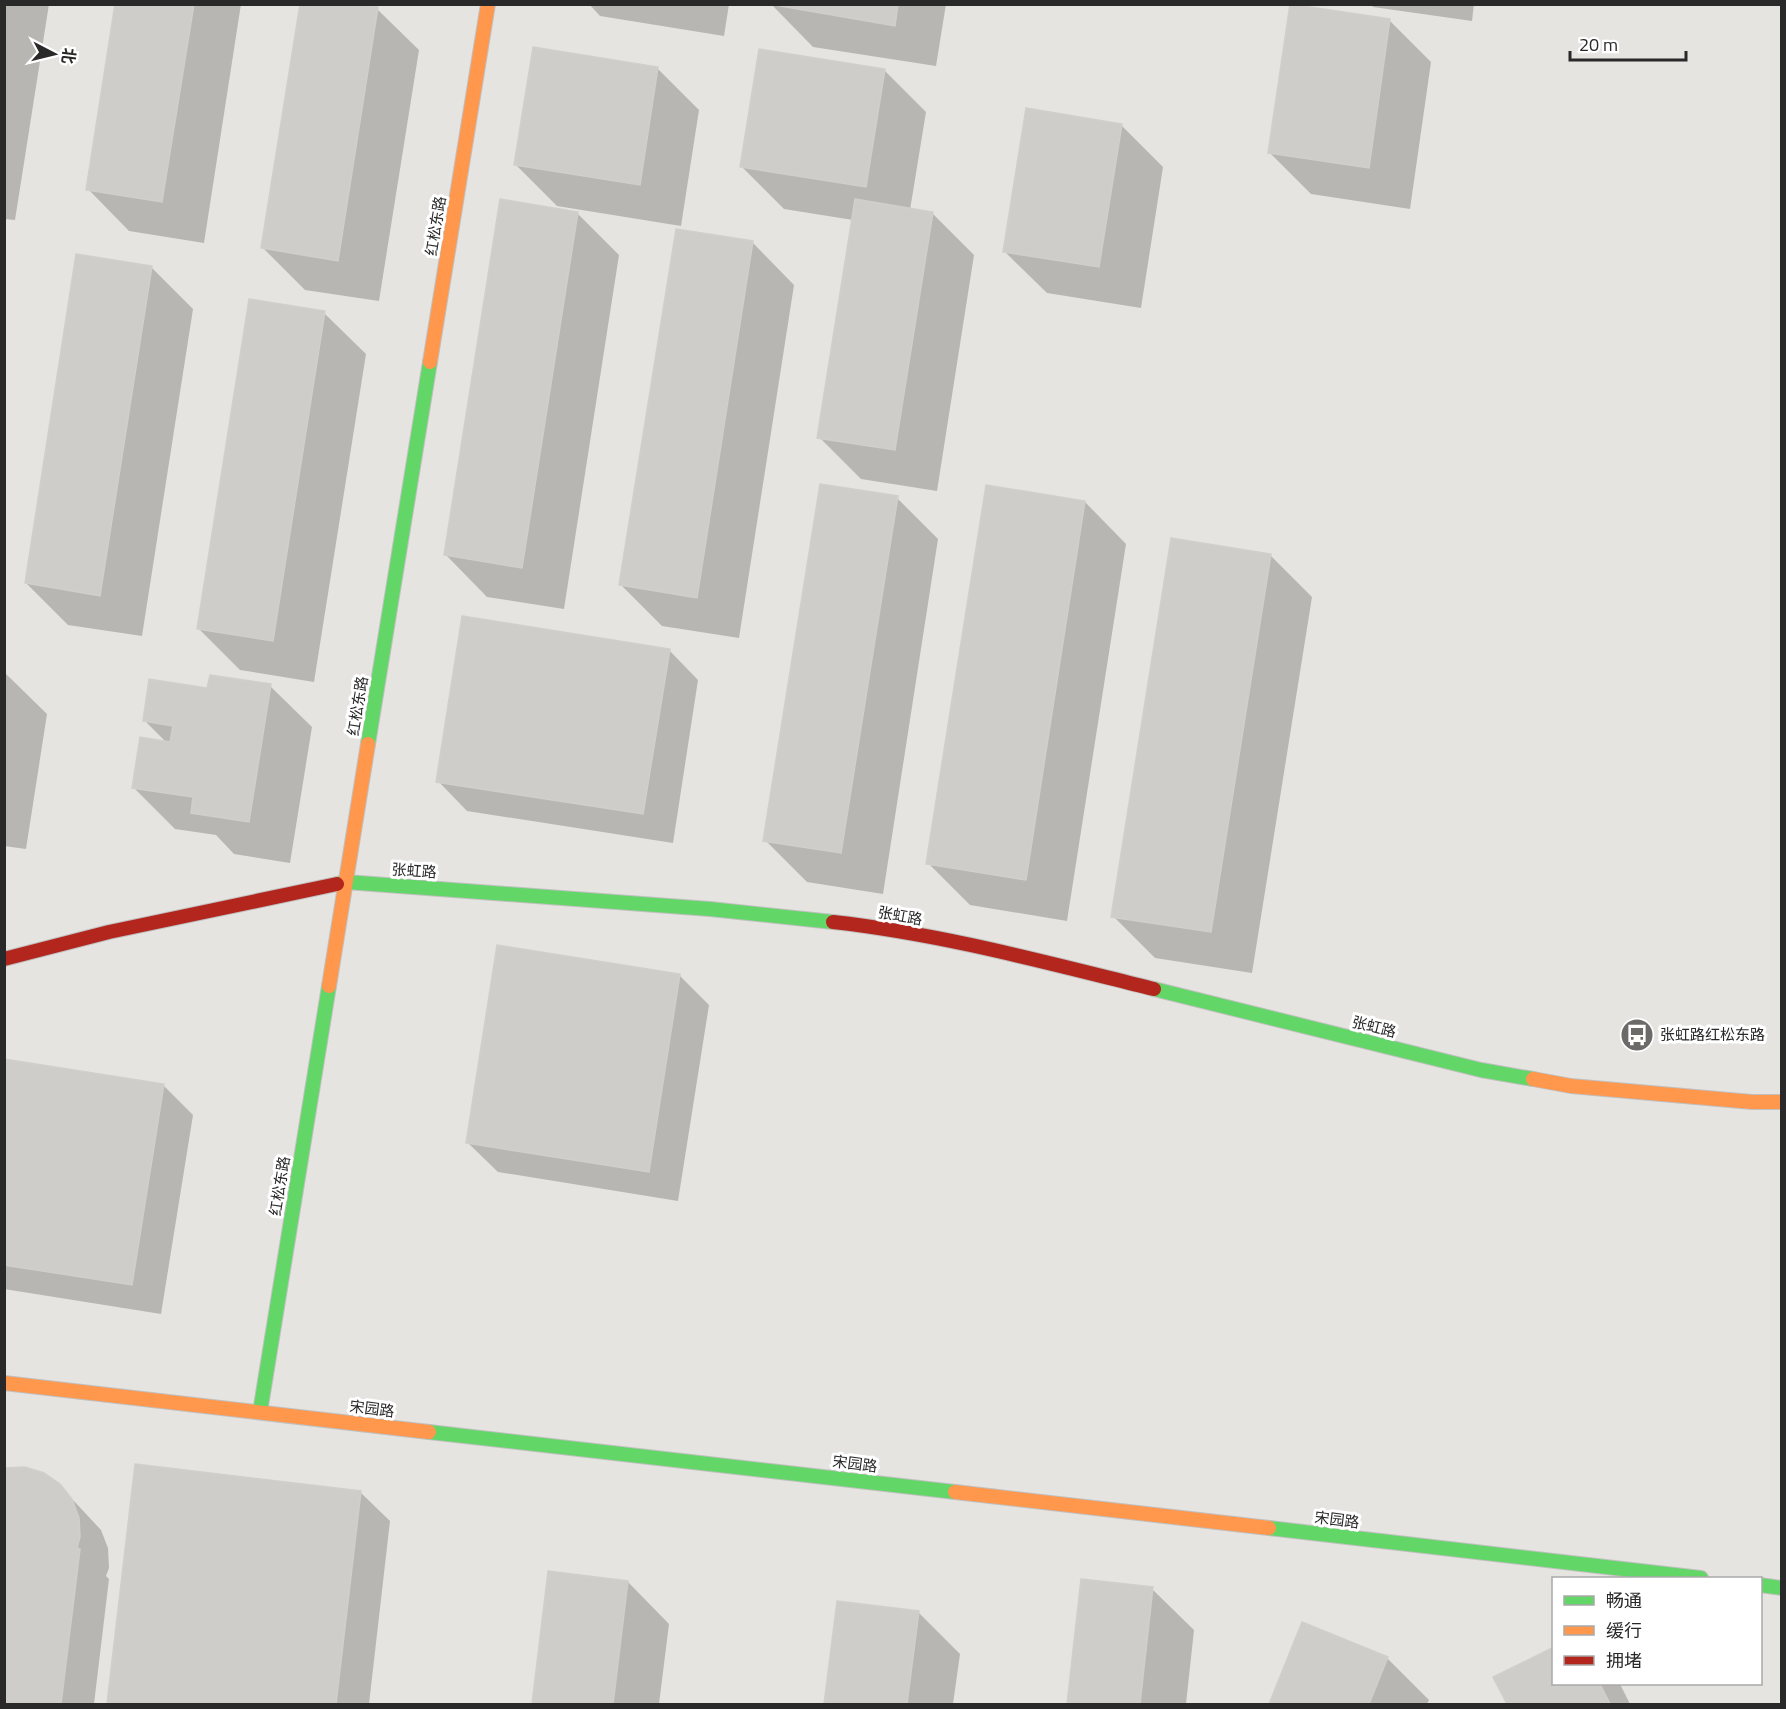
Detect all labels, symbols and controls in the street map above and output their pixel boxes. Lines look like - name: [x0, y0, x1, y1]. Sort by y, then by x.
- north arrow: [24, 24, 84, 84]
- scale bar: [1570, 24, 1686, 62]
- text: 20 m: [1579, 31, 1618, 58]
- text: 北: [56, 46, 82, 65]
- street label: 红松东路: [419, 194, 452, 257]
- street label: 红松东路: [341, 674, 374, 737]
- street label: 张虹路: [391, 857, 437, 884]
- street label: 张虹路: [876, 900, 924, 931]
- street label: 张虹路: [1349, 1010, 1399, 1043]
- bus stop icon: 张虹路红松东路: [1619, 1017, 1655, 1053]
- place label: 张虹路红松东路: [1660, 1023, 1765, 1046]
- street label: 红松东路: [263, 1154, 296, 1217]
- street label: 宋园路: [348, 1394, 396, 1423]
- street label: 宋园路: [831, 1449, 879, 1478]
- street label: 宋园路: [1313, 1505, 1361, 1534]
- legend: [1552, 1577, 1762, 1685]
- text: 畅通: [1606, 1587, 1642, 1614]
- text: 缓行: [1606, 1617, 1642, 1644]
- text: 拥堵: [1606, 1647, 1642, 1674]

